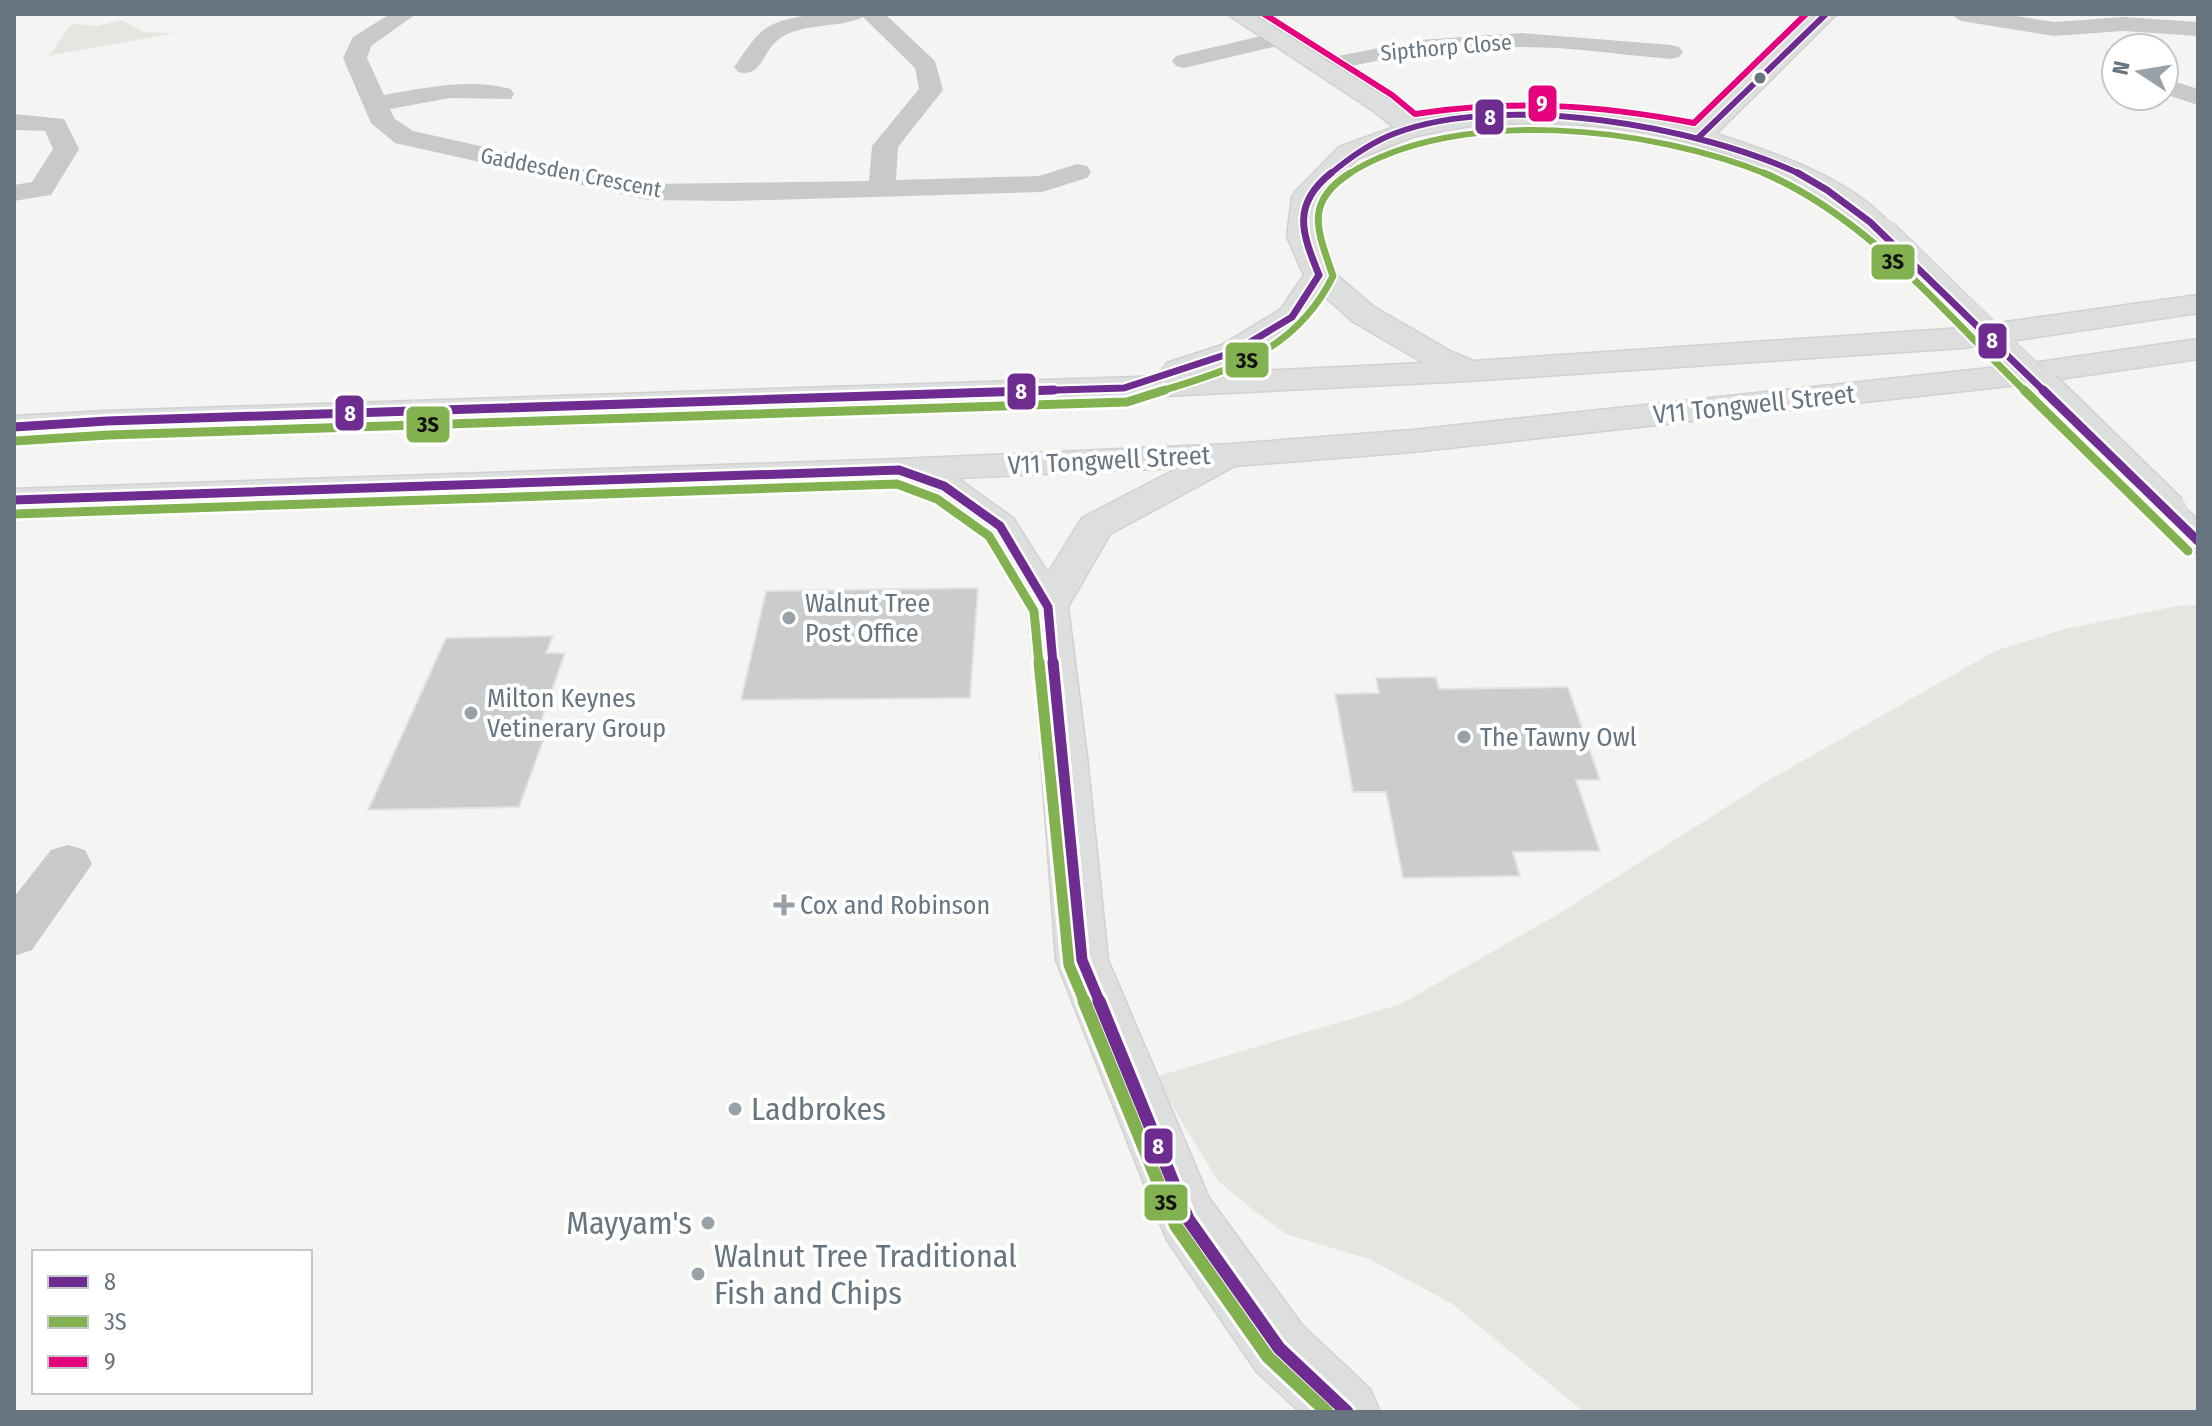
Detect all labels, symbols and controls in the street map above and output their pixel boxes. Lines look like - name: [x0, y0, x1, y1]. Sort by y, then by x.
- street label: Sipthorp Close: [1379, 28, 1513, 67]
- north arrow: [2100, 32, 2180, 112]
- text: N: [2106, 59, 2136, 77]
- unlabelled marker: [1752, 70, 1768, 86]
- line badge: 9: [1527, 84, 1558, 123]
- text: 9: [1536, 90, 1548, 117]
- line badge: 8: [1474, 98, 1505, 136]
- text: 8: [1484, 104, 1496, 131]
- street label: Gaddesden Crescent: [478, 142, 664, 203]
- line badge: 3S: [1870, 243, 1916, 281]
- text: 3S: [1881, 248, 1904, 275]
- line badge: 8: [1977, 322, 2008, 360]
- text: 8: [1986, 327, 1998, 354]
- line badge: 3S: [1224, 341, 1270, 379]
- text: 3S: [1235, 347, 1258, 374]
- line badge: 8: [1006, 372, 1037, 411]
- text: 8: [1015, 378, 1027, 405]
- street label: V11 Tongwell Street: [1652, 378, 1857, 431]
- line badge: 8: [334, 394, 365, 432]
- text: 8: [344, 400, 356, 427]
- line badge: 3S: [405, 405, 451, 444]
- text: 3S: [416, 411, 439, 438]
- street label: V11 Tongwell Street: [1007, 440, 1211, 481]
- place label: Walnut Tree Post Office: [805, 588, 930, 649]
- marker: Walnut Tree Post Office: [780, 609, 798, 627]
- place label: Milton Keynes Vetinerary Group: [487, 683, 666, 744]
- marker: Milton Keynes Vetinerary Group: [462, 704, 480, 722]
- place label: The Tawny Owl: [1480, 722, 1637, 753]
- marker: The Tawny Owl: [1455, 728, 1473, 746]
- place label: Cox and Robinson: [800, 890, 990, 921]
- marker: Cox and Robinson: [775, 896, 793, 914]
- place label: Ladbrokes: [751, 1090, 886, 1128]
- marker: Ladbrokes: [726, 1100, 744, 1118]
- line badge: 8: [1143, 1127, 1174, 1165]
- text: 8: [1152, 1133, 1164, 1160]
- line badge: 3S: [1143, 1183, 1189, 1222]
- text: 3S: [1154, 1189, 1177, 1216]
- place label: Mayyam's: [566, 1204, 692, 1242]
- marker: Mayyam's: [699, 1214, 717, 1232]
- place label: Walnut Tree Traditional Fish and Chips: [714, 1237, 1017, 1312]
- legend: [32, 1250, 312, 1394]
- marker: Walnut Tree Traditional Fish and Chips: [689, 1265, 707, 1283]
- text: 8: [104, 1268, 116, 1296]
- text: 3S: [104, 1308, 127, 1336]
- text: 9: [104, 1348, 116, 1376]

